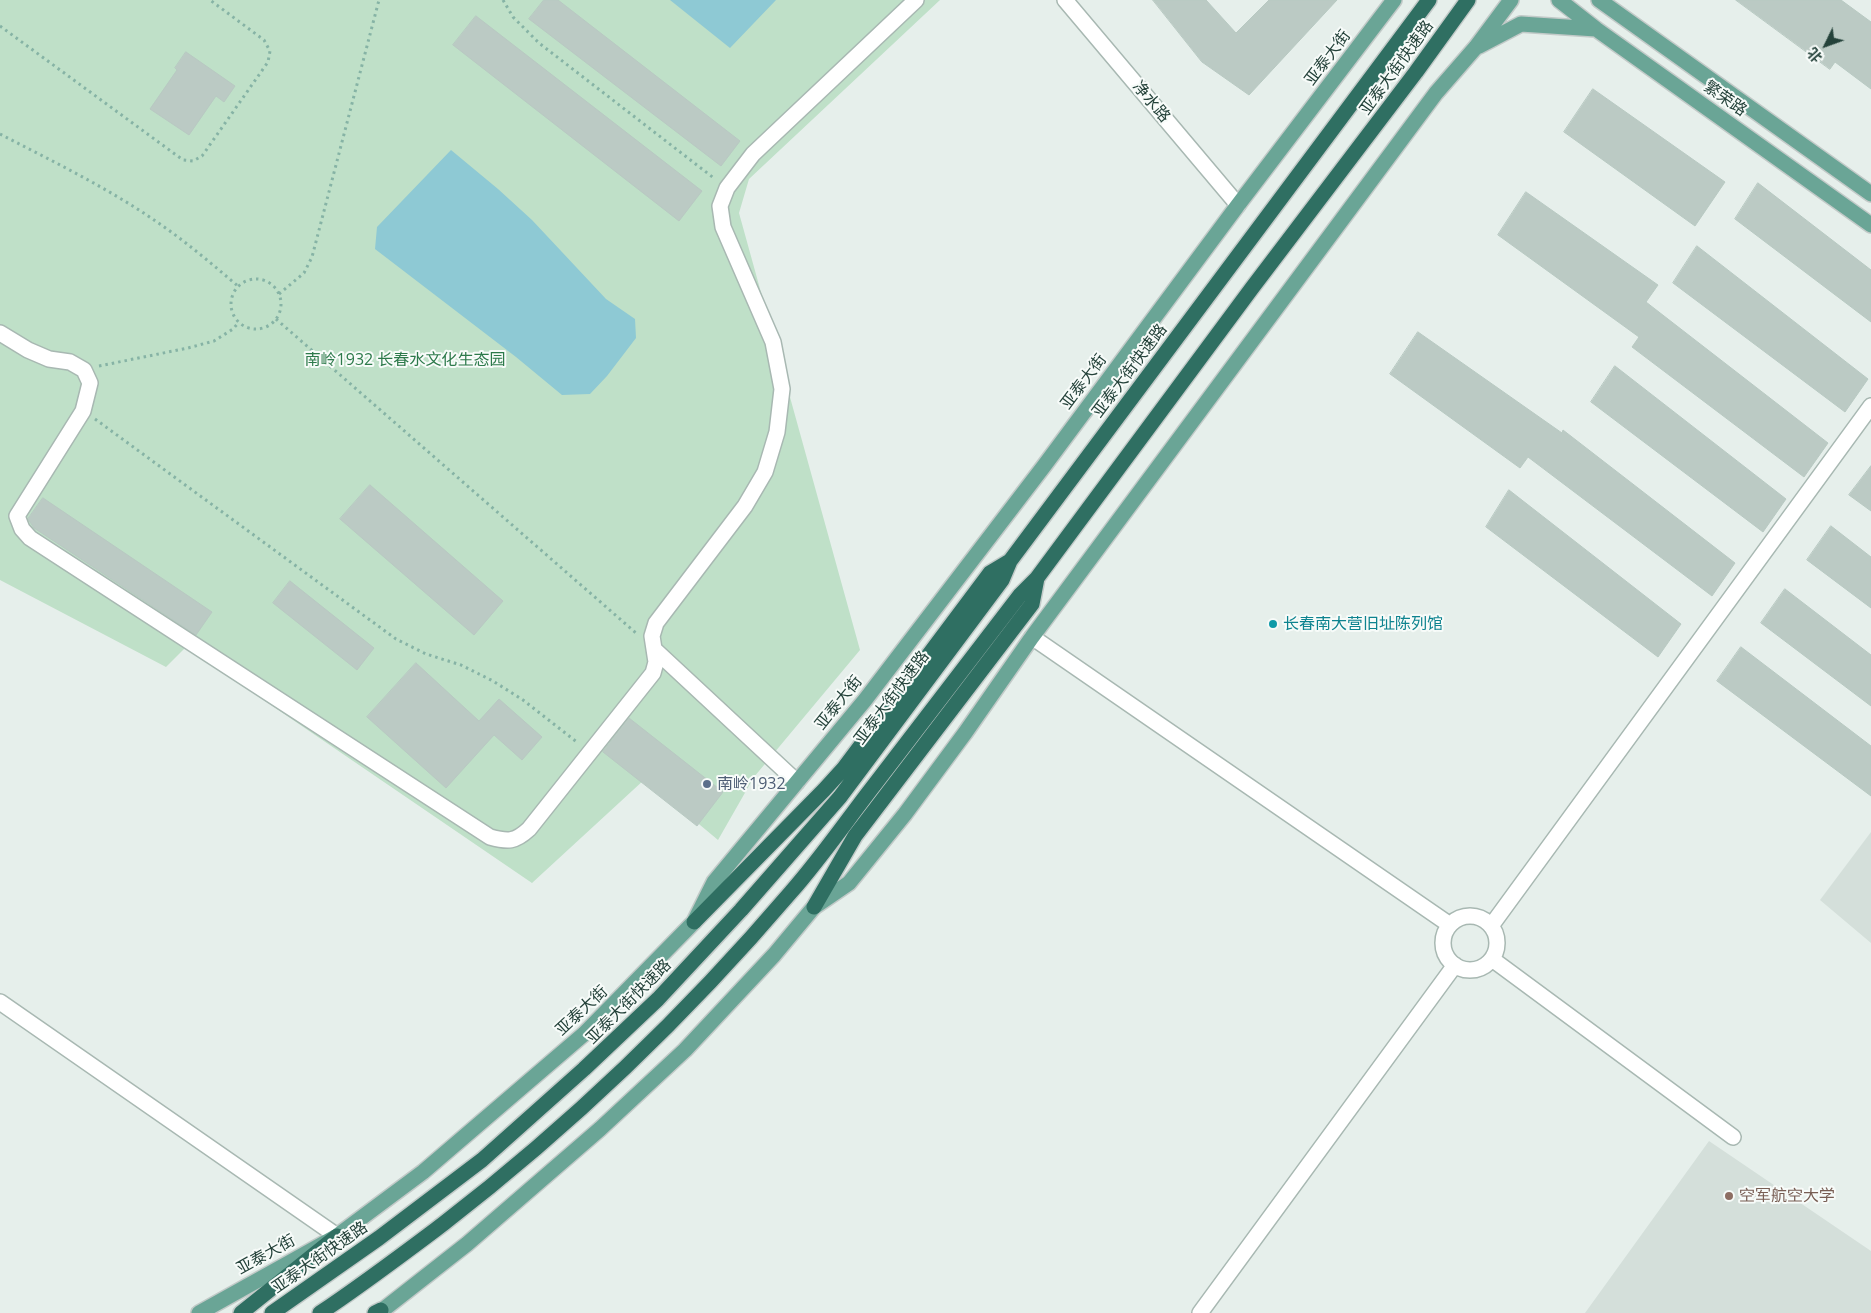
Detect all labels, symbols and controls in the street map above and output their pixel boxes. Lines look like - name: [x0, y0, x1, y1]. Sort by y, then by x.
- street label: 亚泰大街快速路: [1356, 17, 1438, 119]
- north arrow: [1801, 20, 1851, 70]
- street label: 亚泰大街: [1301, 27, 1355, 89]
- text: 北: [1803, 44, 1826, 67]
- street label: 净水路: [1128, 77, 1174, 127]
- street label: 繁荣路: [1700, 77, 1750, 121]
- street label: 亚泰大街快速路: [1089, 320, 1171, 422]
- park label: 南岭1932 长春水文化生态园: [305, 350, 505, 370]
- street label: 亚泰大街: [1057, 351, 1111, 413]
- place label: 长春南大营旧址陈列馆: [1283, 614, 1443, 634]
- marker: 长春南大营旧址陈列馆: [1267, 618, 1279, 630]
- street label: 亚泰大街快速路: [851, 647, 933, 749]
- street label: 亚泰大街: [811, 672, 867, 734]
- place label: 南岭1932: [717, 774, 786, 794]
- marker: 南岭1932: [701, 778, 713, 790]
- street label: 亚泰大街快速路: [583, 956, 675, 1048]
- street label: 亚泰大街: [552, 982, 612, 1040]
- place label: 空军航空大学: [1739, 1186, 1835, 1206]
- marker: 空军航空大学: [1723, 1190, 1735, 1202]
- street label: 亚泰大街快速路: [269, 1218, 371, 1298]
- street label: 亚泰大街: [233, 1231, 299, 1279]

